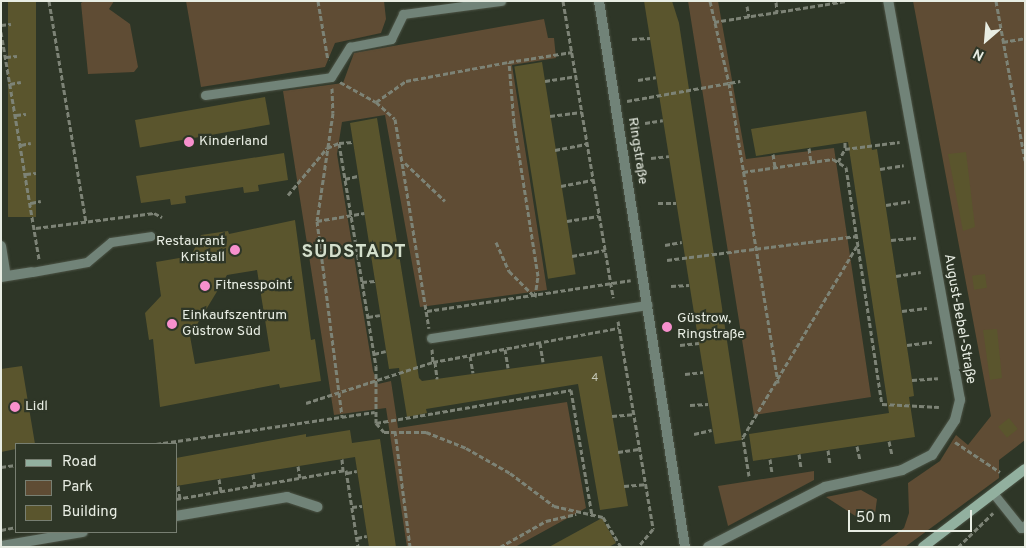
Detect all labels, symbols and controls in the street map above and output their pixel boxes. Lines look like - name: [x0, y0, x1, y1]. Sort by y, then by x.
- north arrow: [961, 15, 1011, 65]
- text: N: [971, 44, 987, 64]
- street label: Ringstraße: [623, 116, 651, 186]
- place label: Kinderland: [199, 134, 268, 150]
- marker: Kinderland: [183, 136, 195, 148]
- place label: Restaurant Kristall: [156, 234, 225, 266]
- district label: SÜDSTADT: [300, 242, 408, 264]
- marker: Restaurant Kristall: [229, 244, 241, 256]
- street label: August-Bebel-Straße: [939, 253, 979, 385]
- place label: Fitnesspoint: [215, 278, 292, 294]
- marker: Fitnesspoint: [199, 280, 211, 292]
- place label: Einkaufszentrum Güstrow Süd: [182, 308, 287, 341]
- place label: Güstrow, Ringstraße: [677, 311, 745, 344]
- marker: Einkaufszentrum Güstrow Süd: [166, 318, 178, 330]
- marker: Güstrow, Ringstraße: [661, 321, 673, 333]
- house number: 4: [592, 371, 598, 385]
- place label: Lidl: [25, 399, 48, 415]
- marker: Lidl: [9, 401, 21, 413]
- legend: [15, 443, 178, 533]
- text: Road: [62, 453, 97, 472]
- text: Park: [62, 478, 93, 497]
- scale bar: [851, 500, 975, 532]
- text: Building: [62, 503, 117, 522]
- text: 50 m: [856, 509, 891, 528]

